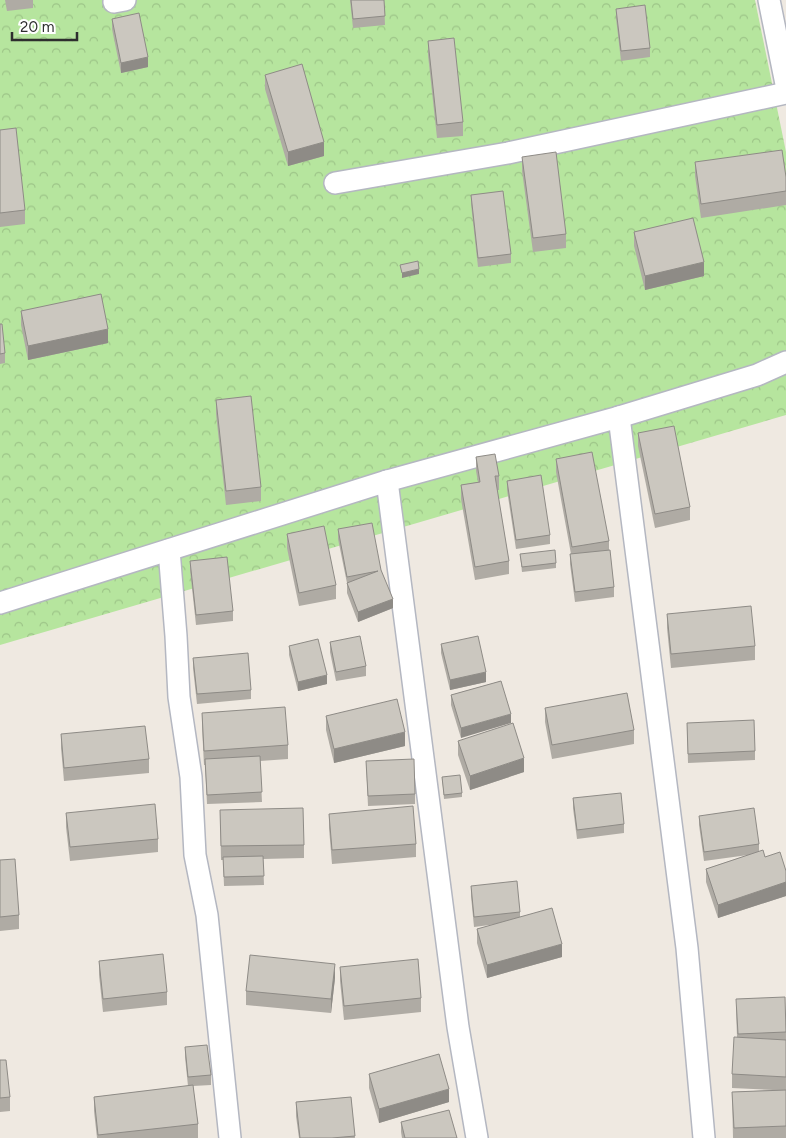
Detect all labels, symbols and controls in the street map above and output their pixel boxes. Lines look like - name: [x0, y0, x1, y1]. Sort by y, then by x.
- scale bar: [12, 10, 78, 42]
- text: 20 m: [20, 18, 54, 36]

